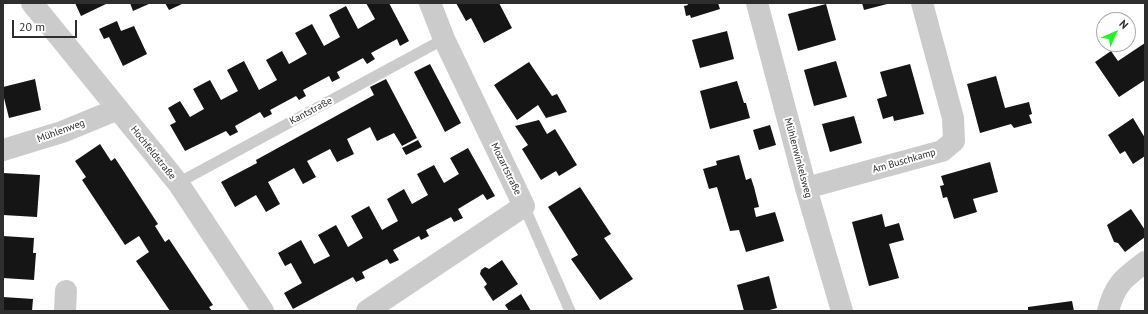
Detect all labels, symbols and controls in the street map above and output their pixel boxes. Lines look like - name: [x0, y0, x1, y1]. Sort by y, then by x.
- scale bar: [14, 12, 79, 38]
- north arrow: [1096, 12, 1136, 52]
- text: N: [1116, 17, 1131, 32]
- text: 20 m: [19, 19, 45, 34]
- street label: Kantstraße: [288, 95, 334, 127]
- street label: Mühlenweg: [36, 117, 86, 145]
- street label: Mühlenwinkelsweg: [782, 117, 814, 199]
- street label: Hochfeldstraße: [128, 124, 178, 182]
- street label: Mozartstraße: [488, 141, 524, 197]
- street label: Am Buschkamp: [871, 146, 937, 176]

